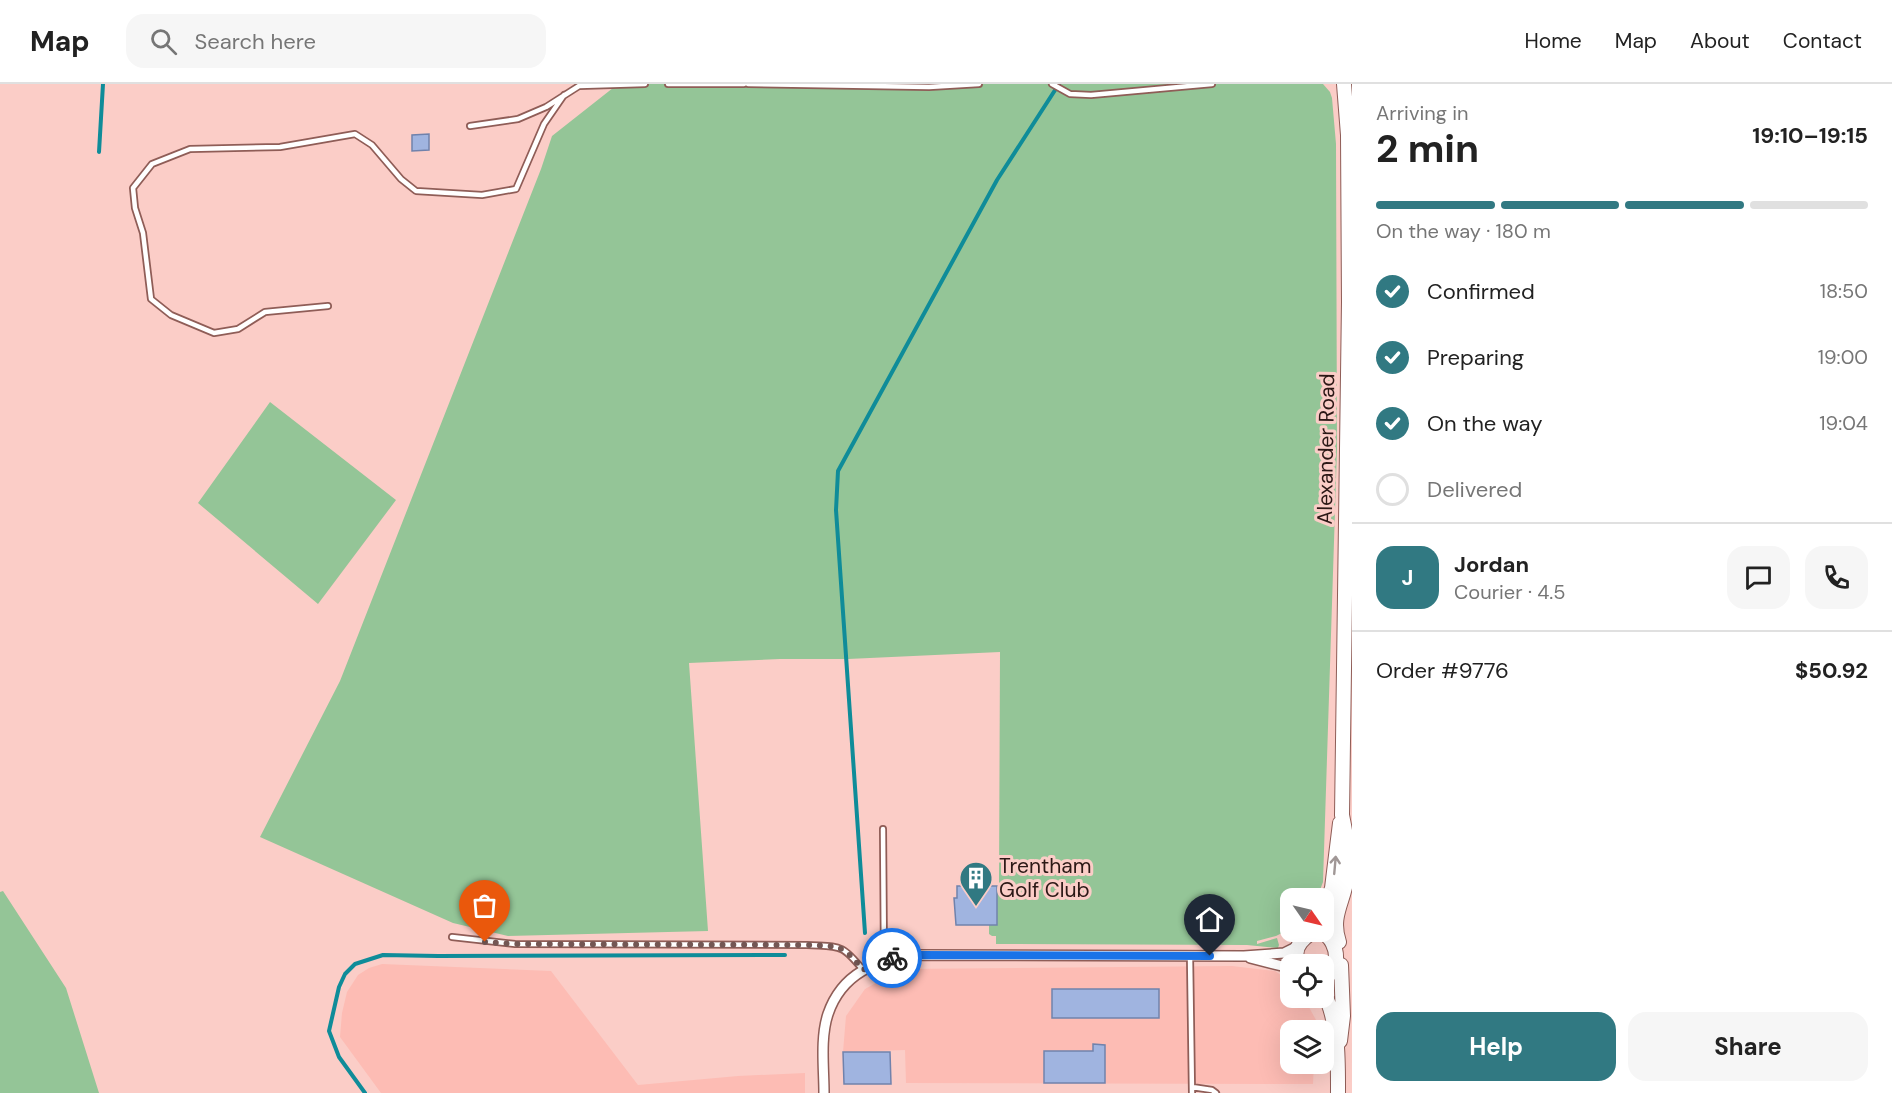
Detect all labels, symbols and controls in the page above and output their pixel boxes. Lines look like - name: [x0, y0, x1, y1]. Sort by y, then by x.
- search box: [126, 14, 546, 68]
- text: Map: [30, 23, 90, 60]
- icon: search: [147, 25, 180, 58]
- text: Search here: [195, 27, 316, 56]
- text: Home: [1524, 27, 1582, 55]
- text: Map: [1615, 27, 1657, 55]
- text: About: [1690, 27, 1750, 55]
- text: Contact: [1783, 27, 1862, 55]
- text: Arriving in: [1376, 100, 1468, 126]
- text: 19:10–19:15: [1752, 121, 1868, 150]
- text: 2 min: [1376, 123, 1479, 174]
- text: On the way · 180 m: [1376, 218, 1551, 244]
- icon: check: [1376, 275, 1409, 308]
- text: Confirmed: [1427, 277, 1535, 306]
- text: 18:50: [1820, 278, 1868, 304]
- icon: check: [1376, 341, 1409, 374]
- text: Preparing: [1427, 343, 1524, 372]
- text: 19:00: [1818, 344, 1868, 370]
- street label: Alexander Road: [1311, 373, 1341, 525]
- icon: check: [1376, 407, 1409, 440]
- text: On the way: [1427, 409, 1542, 438]
- text: 19:04: [1819, 410, 1868, 436]
- text: Delivered: [1427, 475, 1522, 504]
- button: chat: [1727, 546, 1790, 609]
- button: phone: [1805, 546, 1868, 609]
- text: Jordan: [1454, 550, 1529, 579]
- text: J: [1402, 563, 1413, 592]
- text: Courier · 4.5: [1454, 579, 1566, 605]
- text: Order #9776: [1376, 656, 1509, 685]
- text: $50.92: [1795, 656, 1868, 685]
- place label: Trentham Golf Club: [999, 852, 1091, 904]
- one-way arrow: [1330, 856, 1341, 876]
- building icon: Trentham Golf Club: [958, 860, 994, 907]
- pin: [459, 880, 510, 942]
- north arrow: [1280, 888, 1334, 942]
- map controls: [1280, 888, 1334, 1074]
- icon: bag: [468, 889, 501, 922]
- pin: [1184, 894, 1235, 956]
- icon: home: [1193, 903, 1226, 936]
- courier: [862, 928, 922, 988]
- icon: bike: [876, 942, 909, 975]
- button: locate: [1280, 954, 1334, 1008]
- button: Help: [1376, 1012, 1616, 1081]
- button: Share: [1628, 1012, 1868, 1081]
- button: layers: [1280, 1020, 1334, 1074]

